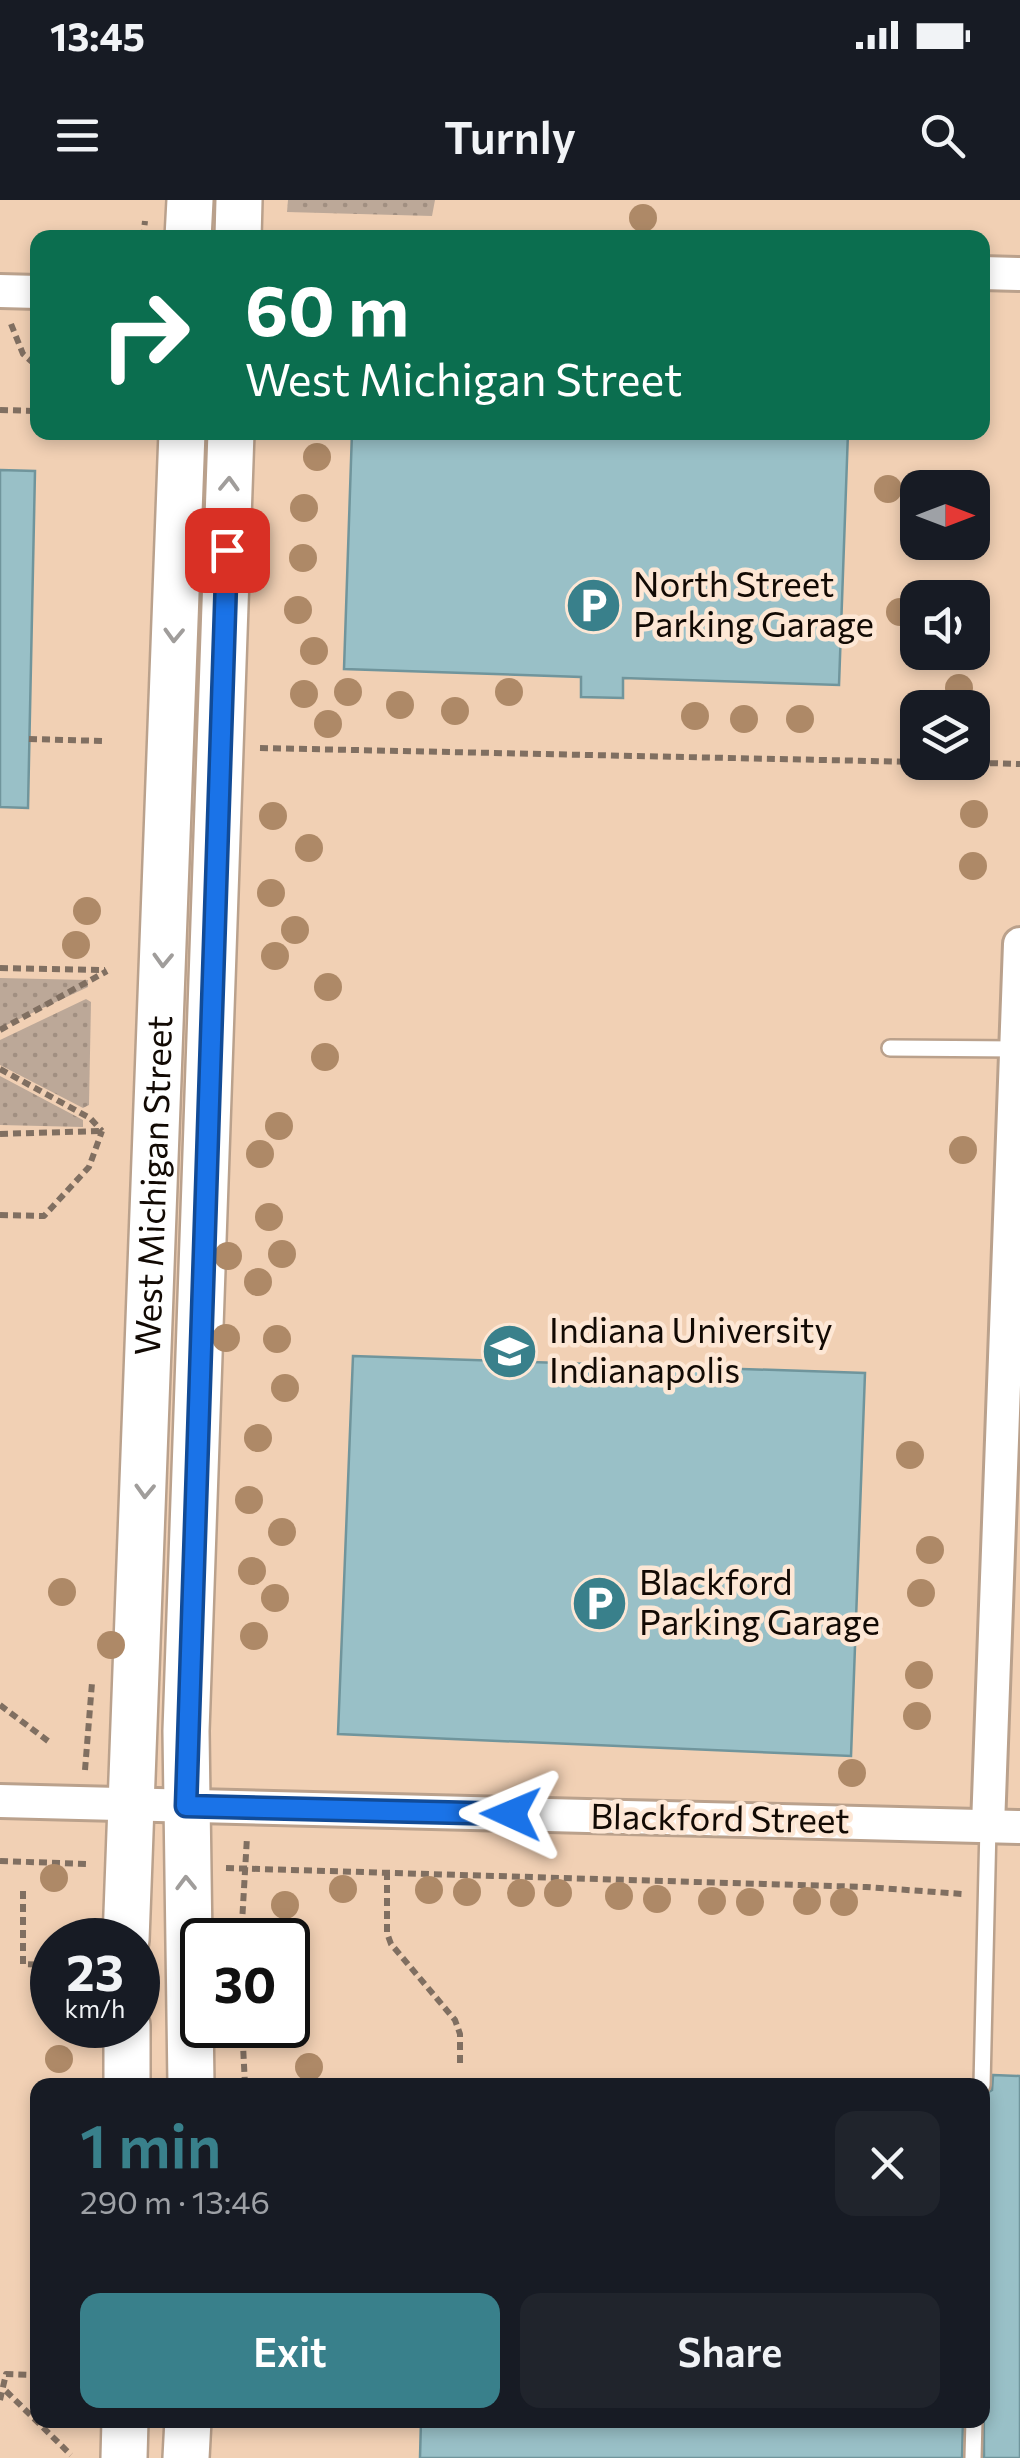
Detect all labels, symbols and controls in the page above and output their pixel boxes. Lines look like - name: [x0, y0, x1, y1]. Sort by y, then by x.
- text: 13:45: [50, 12, 145, 59]
- icon: menu: [50, 108, 105, 163]
- text: Turnly: [444, 108, 576, 163]
- icon: search: [915, 108, 970, 163]
- text: 60 m: [245, 265, 409, 350]
- icon: right: [80, 270, 210, 400]
- text: West Michigan Street: [245, 350, 682, 405]
- north arrow: [900, 470, 990, 560]
- map controls: [900, 470, 990, 780]
- one-way arrow: [219, 476, 240, 492]
- pin: [185, 508, 270, 593]
- icon: arrive: [200, 523, 255, 578]
- place label: North Street Parking Garage: [633, 561, 874, 644]
- parking icon: North Street Parking Garage: [564, 575, 624, 635]
- button: sound: [900, 580, 990, 670]
- one-way arrow: [164, 627, 185, 643]
- button: layers: [900, 690, 990, 780]
- one-way arrow: [153, 952, 174, 968]
- street label: West Michigan Street: [124, 1015, 179, 1356]
- place label: Indiana University Indianapolis: [549, 1307, 833, 1390]
- school or university icon: Indiana University Indianapolis: [480, 1321, 540, 1381]
- one-way arrow: [134, 1483, 155, 1499]
- place label: Blackford Parking Garage: [639, 1559, 880, 1642]
- parking icon: Blackford Parking Garage: [570, 1573, 630, 1633]
- position arrow: [459, 1762, 563, 1866]
- street label: Blackford Street: [590, 1793, 850, 1840]
- one-way arrow: [176, 1874, 197, 1890]
- speed limit sign: 30: [180, 1918, 310, 2048]
- text: 23: [66, 1940, 124, 2001]
- text: km/h: [65, 1993, 125, 2023]
- text: 1 min: [80, 2107, 221, 2180]
- button: close: [835, 2111, 940, 2216]
- text: 290 m · 13:46: [80, 2181, 270, 2221]
- button: Exit: [80, 2293, 500, 2408]
- button: Share: [520, 2293, 940, 2408]

